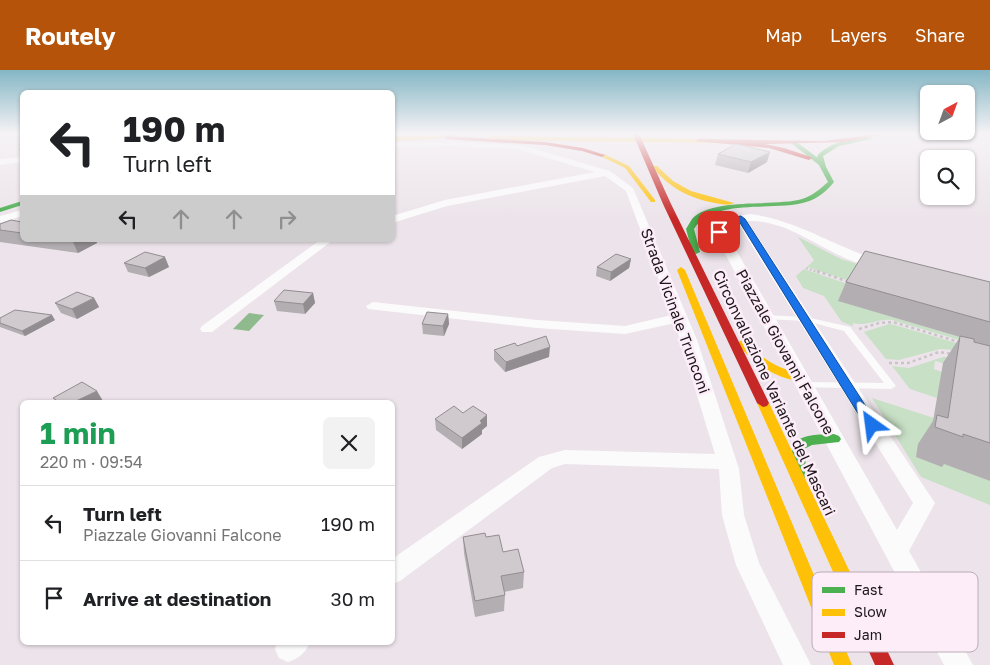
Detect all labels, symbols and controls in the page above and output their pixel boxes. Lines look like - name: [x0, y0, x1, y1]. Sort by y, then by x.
- text: Routely: [25, 21, 116, 50]
- text: Map: [765, 24, 802, 46]
- text: Layers: [830, 24, 887, 46]
- text: Share: [915, 24, 965, 46]
- north arrow: [920, 85, 975, 140]
- map controls: [920, 85, 975, 205]
- text: 190 m: [123, 108, 225, 150]
- icon: left: [40, 110, 105, 175]
- text: Turn left: [123, 150, 212, 177]
- button: search: [920, 150, 975, 205]
- icon: left: [114, 205, 142, 233]
- icon: ahead: [167, 205, 195, 233]
- icon: ahead: [220, 205, 248, 233]
- icon: right: [273, 205, 301, 233]
- pin: [698, 211, 740, 253]
- icon: arrive: [705, 218, 733, 246]
- street label: Strada Vicinale Trunconi: [638, 226, 714, 396]
- street label: Piazzale Giovanni Falcone: [733, 266, 839, 438]
- street label: Circonvallazione Variante del Mascari: [710, 267, 840, 518]
- position arrow: [845, 398, 897, 450]
- text: 1 min: [40, 415, 116, 451]
- button: close: [323, 417, 375, 469]
- text: 220 m · 09:54: [40, 452, 143, 472]
- text: Turn left: [83, 502, 162, 525]
- icon: left: [40, 509, 68, 537]
- text: 190 m: [321, 512, 375, 535]
- text: Piazzale Giovanni Falcone: [83, 525, 282, 545]
- legend: [812, 572, 978, 652]
- text: Fast: [854, 581, 883, 598]
- icon: arrive: [40, 584, 68, 612]
- text: Arrive at destination: [83, 587, 271, 610]
- text: 30 m: [331, 587, 375, 610]
- text: Slow: [854, 603, 887, 620]
- text: Jam: [854, 626, 882, 643]

